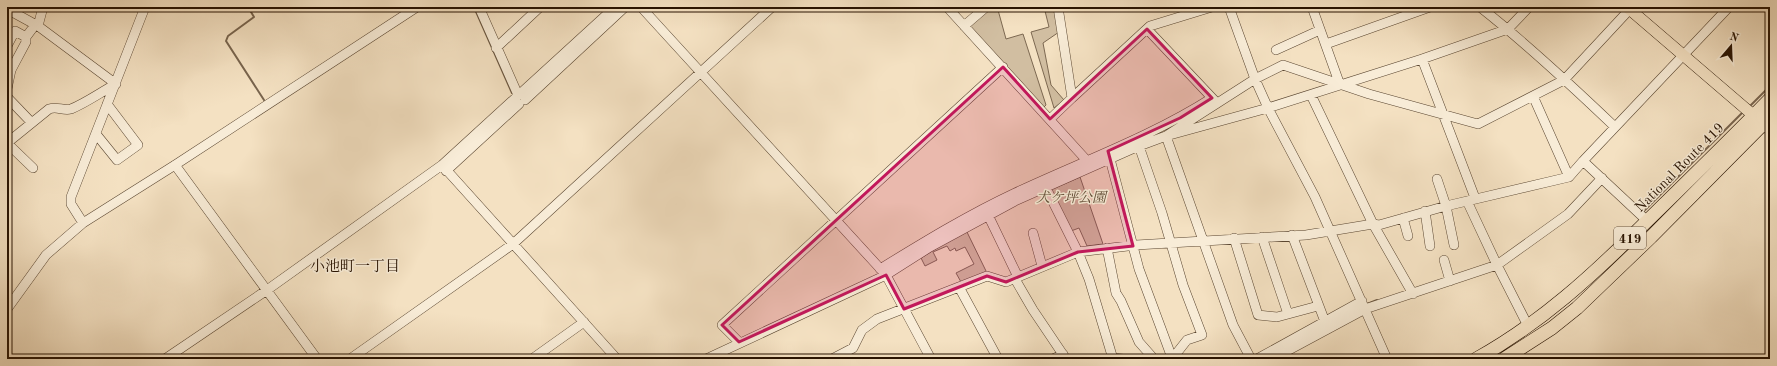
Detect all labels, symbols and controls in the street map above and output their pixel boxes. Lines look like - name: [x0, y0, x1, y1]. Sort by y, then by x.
- north arrow: [1711, 26, 1751, 66]
- text: N: [1728, 31, 1740, 45]
- street label: National Route 419: [1632, 120, 1727, 215]
- park label: 犬ケ坪公園: [1036, 190, 1108, 205]
- road number: 419: [1614, 227, 1646, 249]
- district label: 小池町一丁目: [310, 258, 400, 275]

